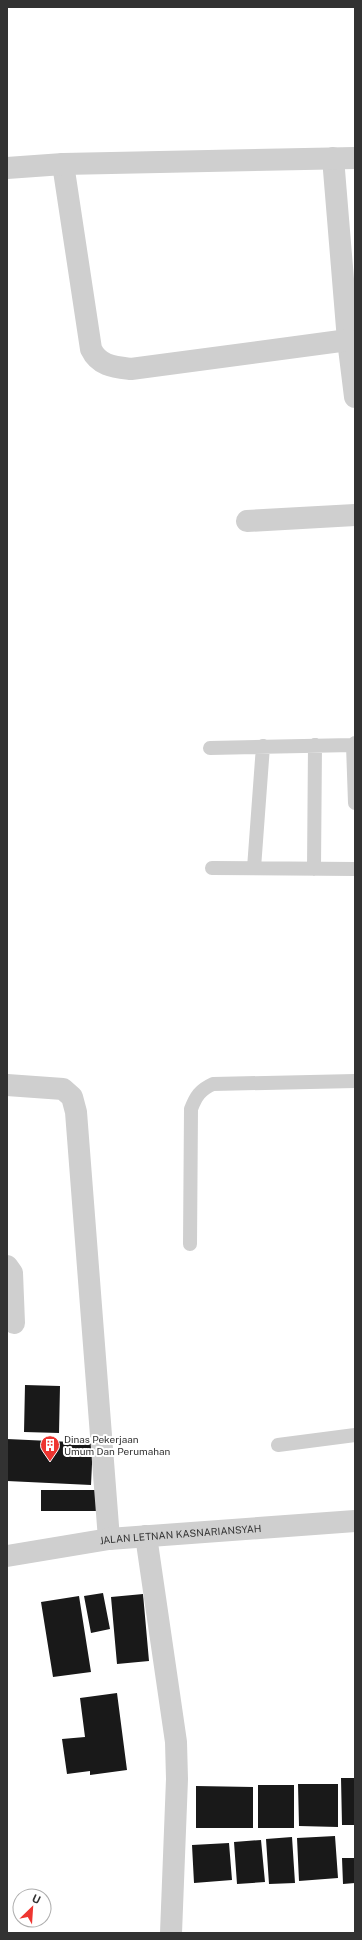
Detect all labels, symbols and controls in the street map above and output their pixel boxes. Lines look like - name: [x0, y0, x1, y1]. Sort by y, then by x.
- place label: Dinas Pekerjaan Umum Dan Perumahan: [64, 1433, 170, 1457]
- building icon: Dinas Pekerjaan Umum Dan Perumahan: [39, 1434, 61, 1462]
- street label: JALAN LETNAN KASNARIANSYAH: [99, 1522, 262, 1547]
- north arrow: [12, 1888, 52, 1928]
- text: U: [30, 1892, 42, 1906]

